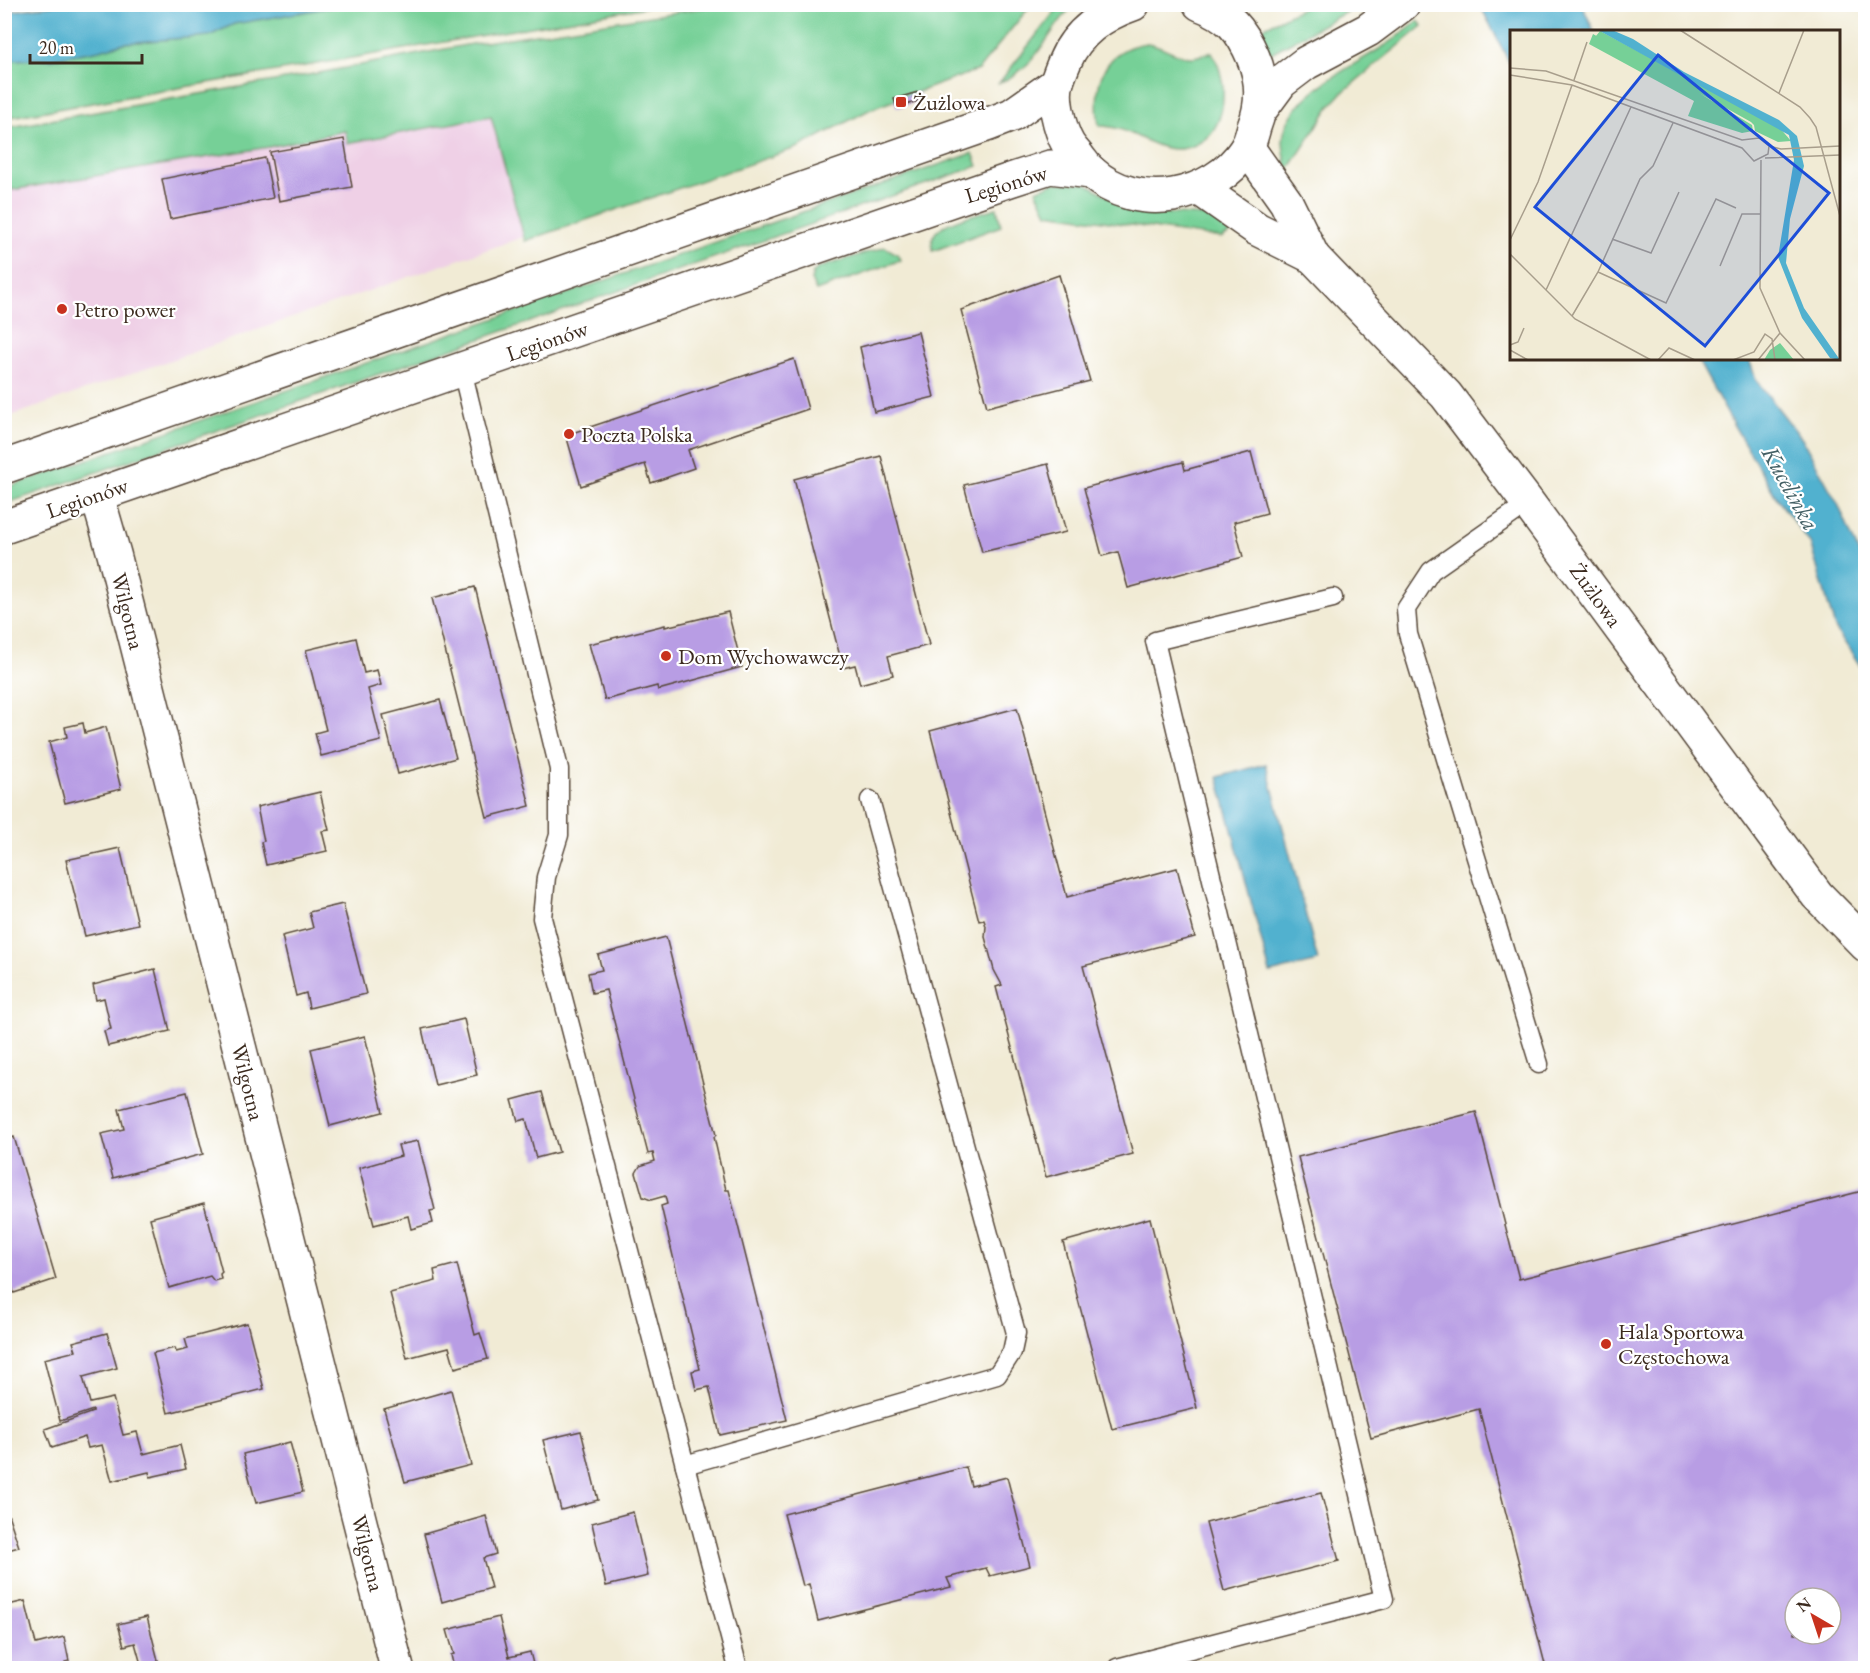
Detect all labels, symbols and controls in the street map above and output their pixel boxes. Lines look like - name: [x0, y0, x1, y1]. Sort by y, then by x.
- scale bar: [30, 27, 142, 65]
- inset map: [1510, 30, 1840, 360]
- text: 20 m: [39, 36, 74, 59]
- place label: Żużlowa: [913, 88, 986, 117]
- marker: Żużlowa: [894, 95, 908, 109]
- street label: Legionów: [961, 158, 1052, 210]
- place label: Petro power: [74, 295, 176, 324]
- marker: Petro power: [55, 302, 69, 316]
- street label: Legionów: [502, 313, 593, 368]
- place label: Poczta Polska: [581, 420, 693, 449]
- marker: Poczta Polska: [562, 427, 576, 441]
- water label: Kucelinka: [1755, 440, 1827, 536]
- street label: Legionów: [42, 470, 133, 525]
- street label: Żużlowa: [1563, 557, 1629, 633]
- street label: Wilgotna: [104, 570, 152, 653]
- place label: Dom Wychowawczy: [678, 642, 849, 671]
- marker: Dom Wychowawczy: [659, 649, 673, 663]
- street label: Wilgotna: [224, 1041, 272, 1124]
- place label: Hala Sportowa Częstochowa: [1618, 1317, 1744, 1371]
- marker: Hala Sportowa Częstochowa: [1599, 1337, 1613, 1351]
- street label: Wilgotna: [344, 1512, 392, 1595]
- north arrow: [1783, 1586, 1843, 1646]
- text: N: [1792, 1592, 1816, 1617]

